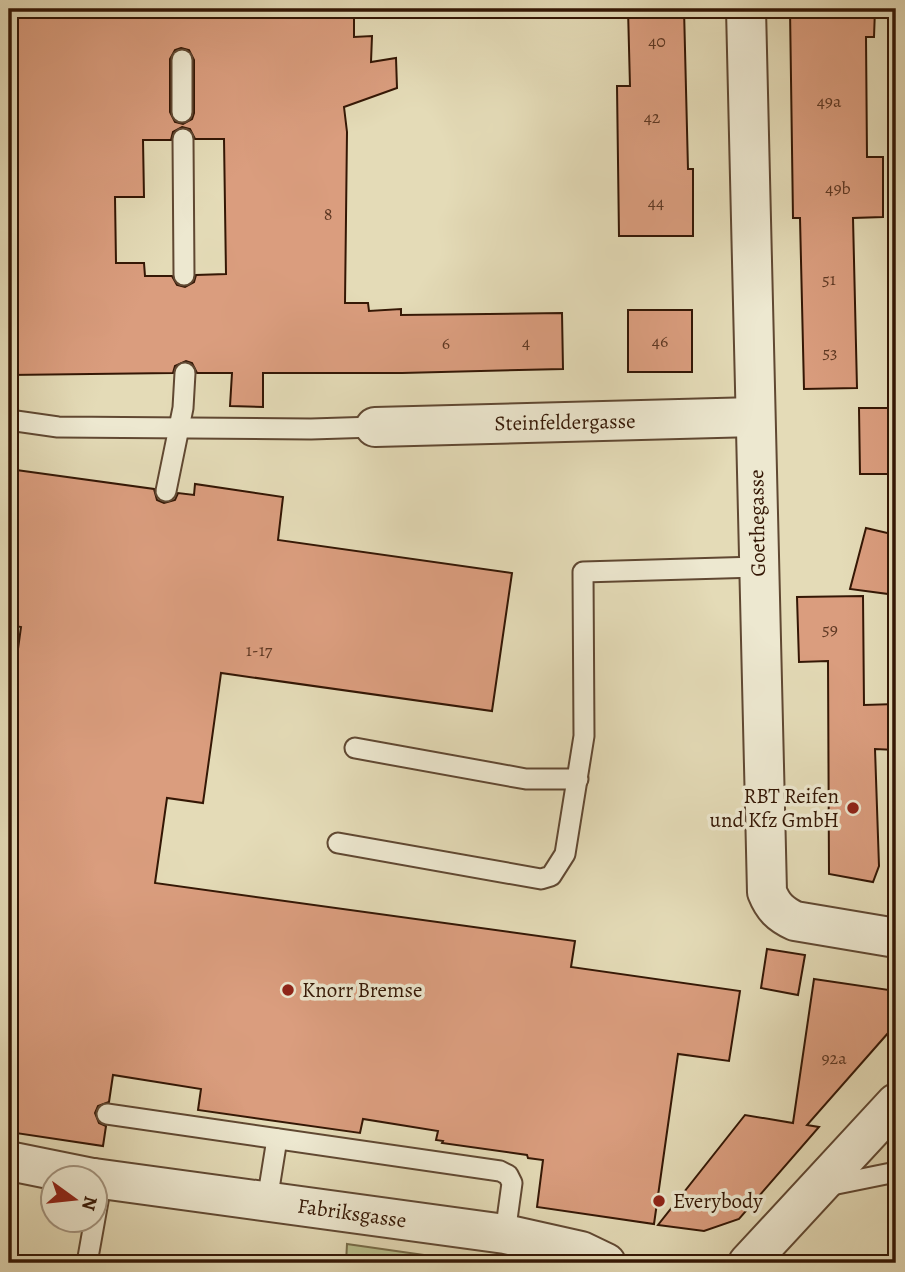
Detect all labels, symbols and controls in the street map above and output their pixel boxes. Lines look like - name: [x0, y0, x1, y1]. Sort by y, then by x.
- house number: 40: [648, 29, 666, 53]
- house number: 49a: [817, 89, 842, 113]
- house number: 42: [644, 105, 661, 129]
- house number: 49b: [825, 176, 851, 200]
- house number: 44: [648, 190, 664, 214]
- house number: 8: [324, 202, 332, 226]
- house number: 51: [822, 267, 836, 291]
- house number: 46: [652, 329, 668, 353]
- house number: 4: [522, 330, 530, 354]
- house number: 6: [442, 331, 450, 355]
- house number: 53: [822, 340, 838, 364]
- street label: Steinfeldergasse: [494, 407, 636, 437]
- street label: Goethegasse: [742, 469, 772, 577]
- house number: 59: [822, 617, 838, 641]
- house number: 1-17: [246, 638, 273, 662]
- place label: RBT Reifen und Kfz GmbH: [710, 782, 839, 834]
- marker: RBT Reifen und Kfz GmbH: [845, 800, 861, 816]
- place label: Knorr Bremse: [302, 976, 422, 1004]
- marker: Knorr Bremse: [280, 982, 296, 998]
- house number: 92a: [821, 1046, 847, 1070]
- north arrow: [38, 1164, 108, 1234]
- place label: Everybody: [673, 1187, 763, 1215]
- street label: Fabriksgasse: [296, 1192, 408, 1234]
- text: N: [75, 1193, 104, 1213]
- marker: Everybody: [651, 1193, 667, 1209]

